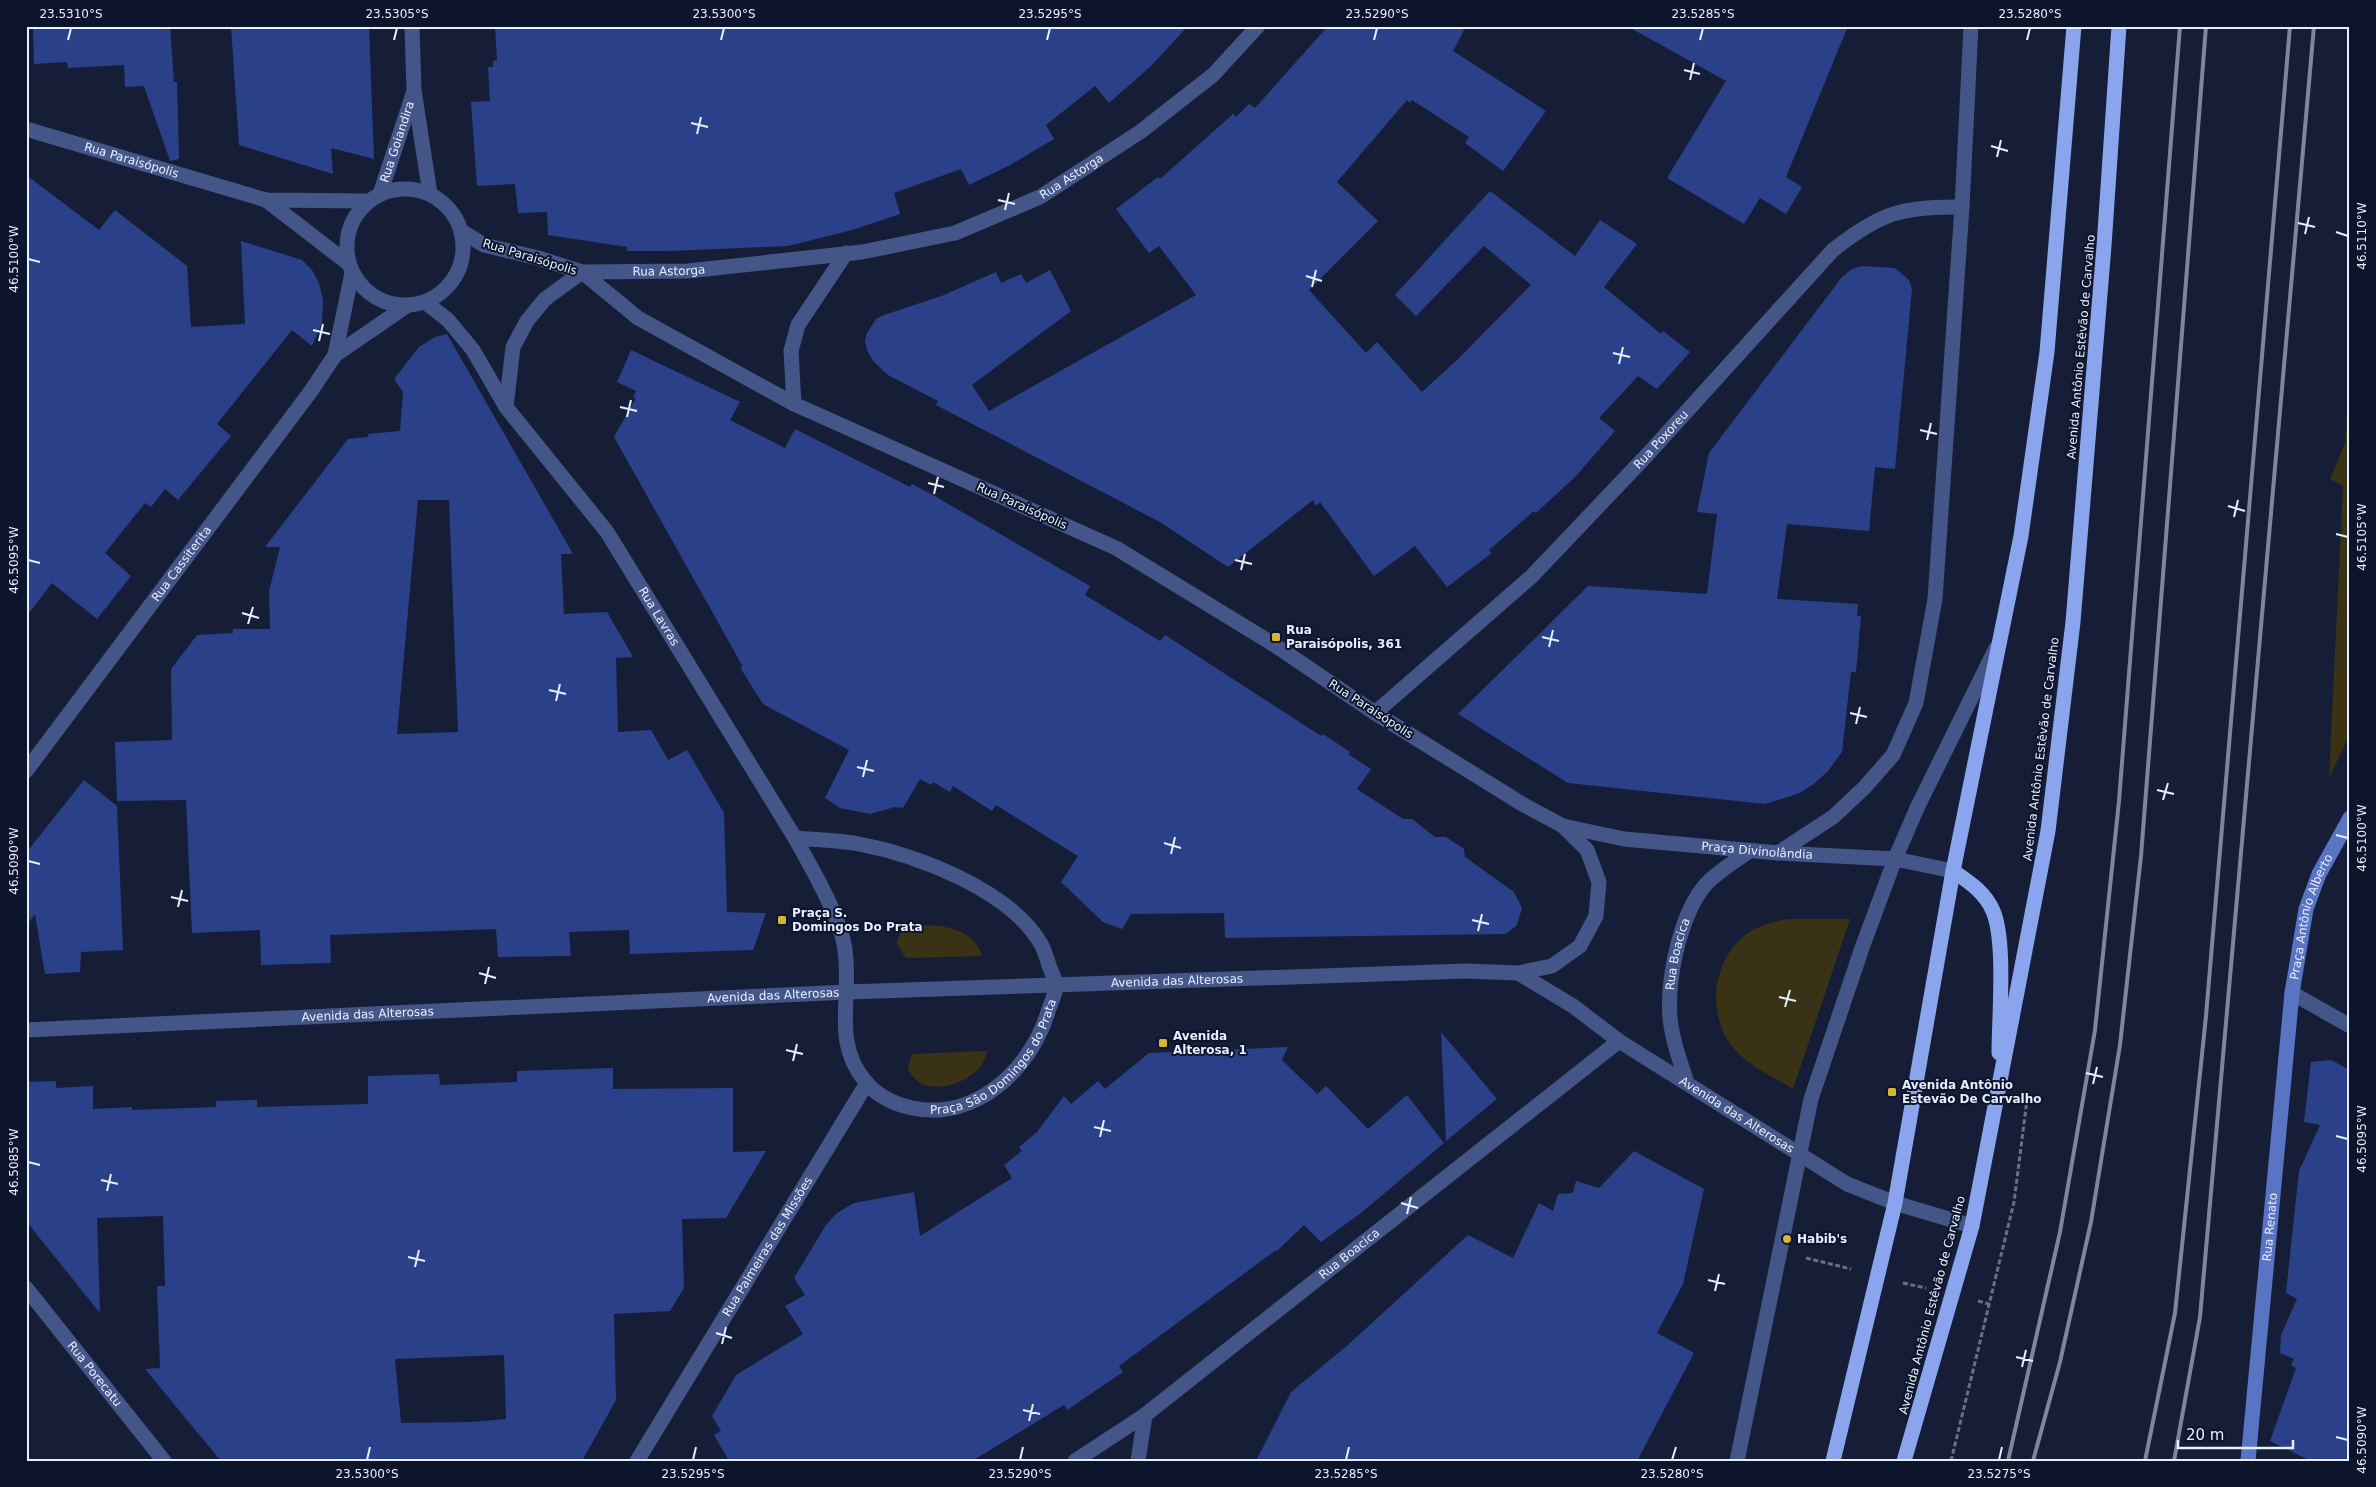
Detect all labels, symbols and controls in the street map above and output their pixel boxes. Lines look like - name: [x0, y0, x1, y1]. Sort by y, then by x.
- text: 23.5310°S: [39, 7, 103, 21]
- text: 23.5305°S: [365, 7, 429, 21]
- text: 23.5300°S: [692, 7, 756, 21]
- text: 23.5295°S: [1018, 7, 1082, 21]
- text: 23.5290°S: [1345, 7, 1409, 21]
- text: 23.5285°S: [1671, 7, 1735, 21]
- text: 23.5280°S: [1998, 7, 2062, 21]
- street label: Rua Goiandira: [377, 99, 417, 184]
- street label: Rua Paraisópolis: [83, 140, 180, 181]
- street label: Rua Astorga: [1037, 151, 1106, 202]
- text: 46.5110°W: [2355, 202, 2369, 270]
- text: 46.5100°W: [7, 225, 21, 293]
- street label: Avenida Antônio Estêvão de Carvalho: [2064, 234, 2098, 460]
- street label: Rua Paraisópolis: [481, 236, 579, 278]
- street label: Rua Astorga: [632, 262, 706, 279]
- street label: Rua Poxoreu: [1631, 408, 1691, 472]
- street label: Rua Paraisópolis: [975, 480, 1069, 532]
- text: 46.5105°W: [2355, 503, 2369, 571]
- street label: Rua Cassiterita: [149, 523, 214, 604]
- text: 46.5095°W: [7, 526, 21, 594]
- street label: Rua Lavras: [636, 585, 682, 648]
- place label: Rua Paraisópolis, 361: [1286, 623, 1402, 651]
- marker: Rua Paraisópolis, 361: [1270, 631, 1282, 643]
- street label: Avenida Antônio Estêvão de Carvalho: [2020, 636, 2062, 862]
- street label: Rua Paraisópolis: [1326, 677, 1416, 741]
- text: 46.5100°W: [2355, 804, 2369, 872]
- text: 46.5090°W: [7, 827, 21, 895]
- street label: Praça Divinolândia: [1701, 839, 1813, 862]
- street label: Praça Antônio Alberto: [2287, 852, 2336, 981]
- place label: Praça S. Domingos Do Prata: [792, 906, 923, 934]
- marker: Praça S. Domingos Do Prata: [776, 914, 788, 926]
- street label: Rua Boacica: [1663, 916, 1693, 991]
- street label: Avenida das Alterosas: [1111, 972, 1243, 990]
- street label: Avenida das Alterosas: [707, 985, 840, 1006]
- street label: Praça São Domingos do Prata: [930, 997, 1059, 1117]
- street label: Avenida das Alterosas: [301, 1004, 434, 1024]
- place label: Avenida Alterosa, 1: [1173, 1029, 1247, 1057]
- marker: Avenida Alterosa, 1: [1157, 1037, 1169, 1049]
- street label: Avenida das Alterosas: [1677, 1074, 1797, 1156]
- place label: Avenida Antônio Estevão De Carvalho: [1902, 1078, 2041, 1106]
- marker: Avenida Antônio Estevão De Carvalho: [1886, 1086, 1898, 1098]
- text: 46.5095°W: [2355, 1105, 2369, 1173]
- text: 46.5085°W: [7, 1128, 21, 1196]
- street label: Rua Palmeiras das Missões: [720, 1174, 815, 1319]
- street label: Rua Renato: [2260, 1192, 2280, 1262]
- street label: Avenida Antônio Estêvão de Carvalho: [1896, 1194, 1968, 1416]
- street label: Rua Boacica: [1316, 1226, 1382, 1282]
- place label: Habib's: [1797, 1232, 1847, 1246]
- marker: Habib's: [1781, 1233, 1793, 1245]
- street label: Rua Porecatu: [64, 1339, 125, 1409]
- text: 46.5090°W: [2355, 1406, 2369, 1474]
- scale bar: [2178, 1417, 2294, 1449]
- text: 20 m: [2186, 1426, 2224, 1444]
- text: 23.5300°S: [335, 1467, 399, 1481]
- text: 23.5295°S: [661, 1467, 725, 1481]
- text: 23.5290°S: [988, 1467, 1052, 1481]
- text: 23.5285°S: [1314, 1467, 1378, 1481]
- text: 23.5280°S: [1640, 1467, 1704, 1481]
- text: 23.5275°S: [1967, 1467, 2031, 1481]

